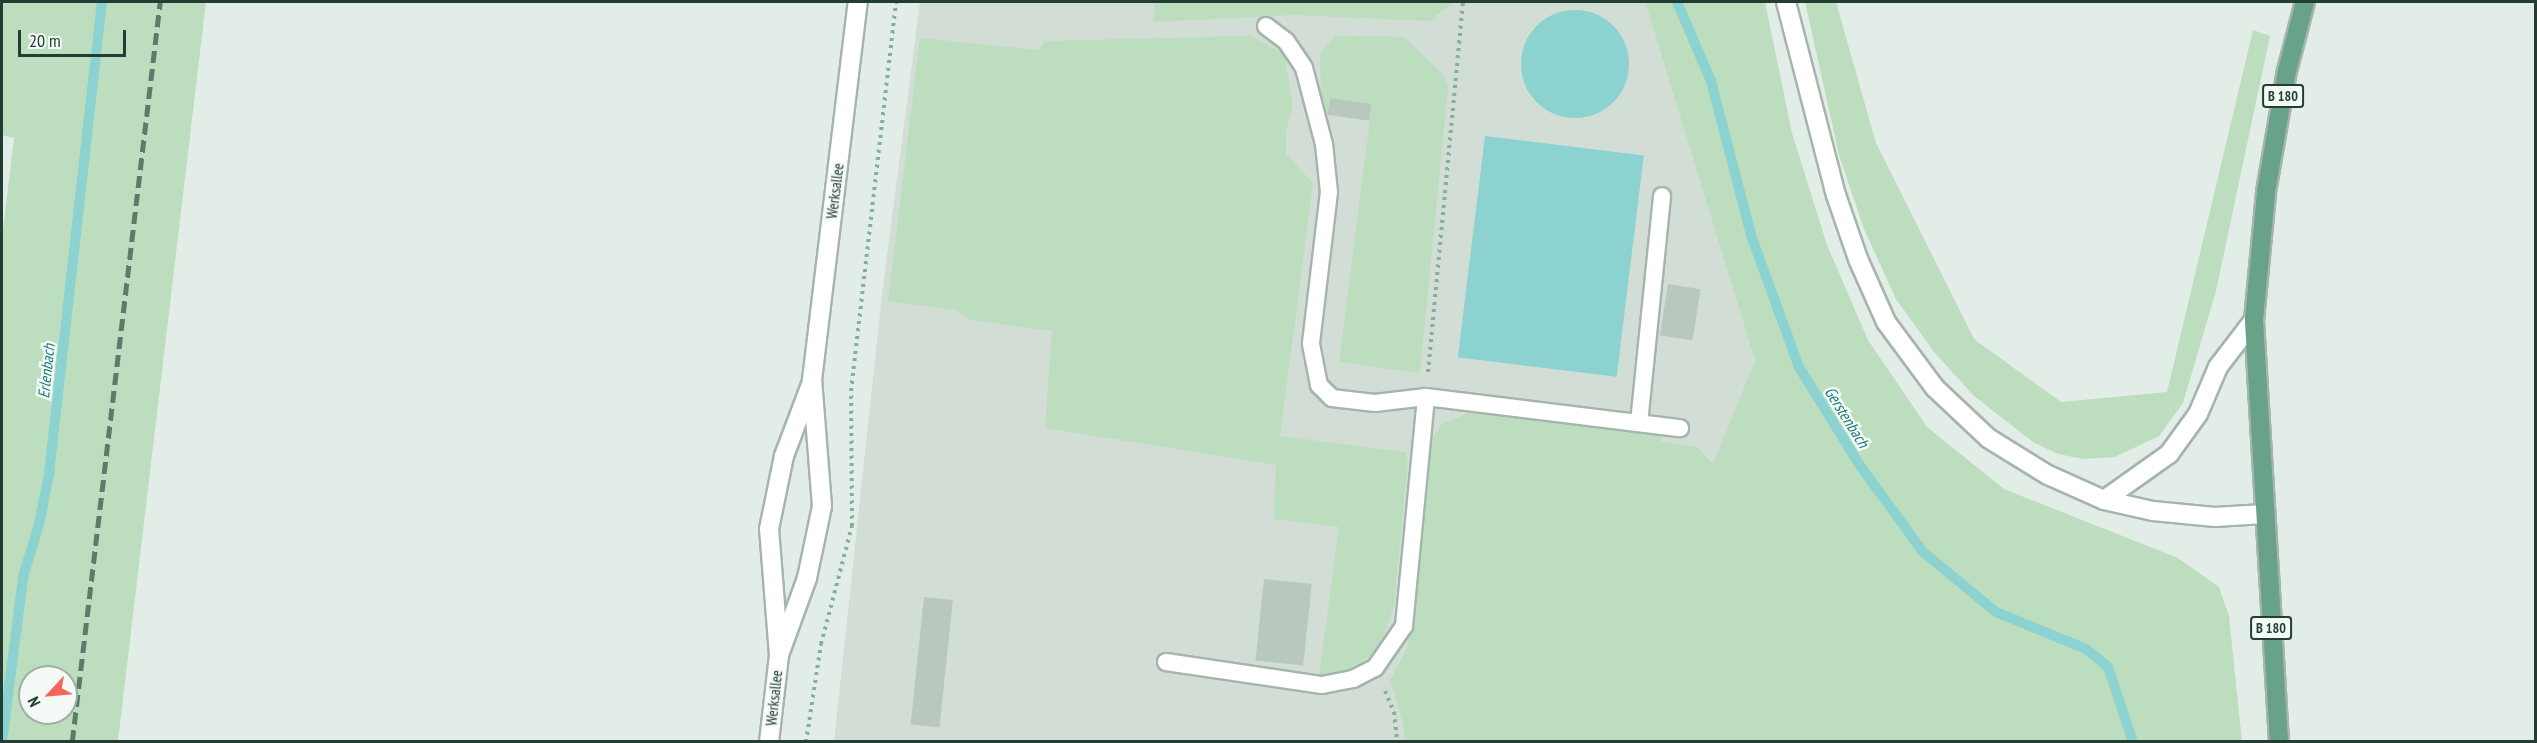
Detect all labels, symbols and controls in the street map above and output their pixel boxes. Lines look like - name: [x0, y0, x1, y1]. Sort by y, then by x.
- scale bar: [21, 18, 129, 56]
- text: 20 m: [29, 29, 61, 52]
- road number: B 180: [2262, 85, 2304, 107]
- street label: Werksallee: [823, 162, 847, 220]
- water label: Erlenbach: [34, 343, 58, 399]
- water label: Gerstenbach: [1821, 383, 1873, 451]
- road number: B 180: [2250, 617, 2292, 639]
- north arrow: [18, 665, 78, 725]
- street label: Werksallee: [762, 669, 786, 727]
- text: N: [23, 694, 45, 710]

